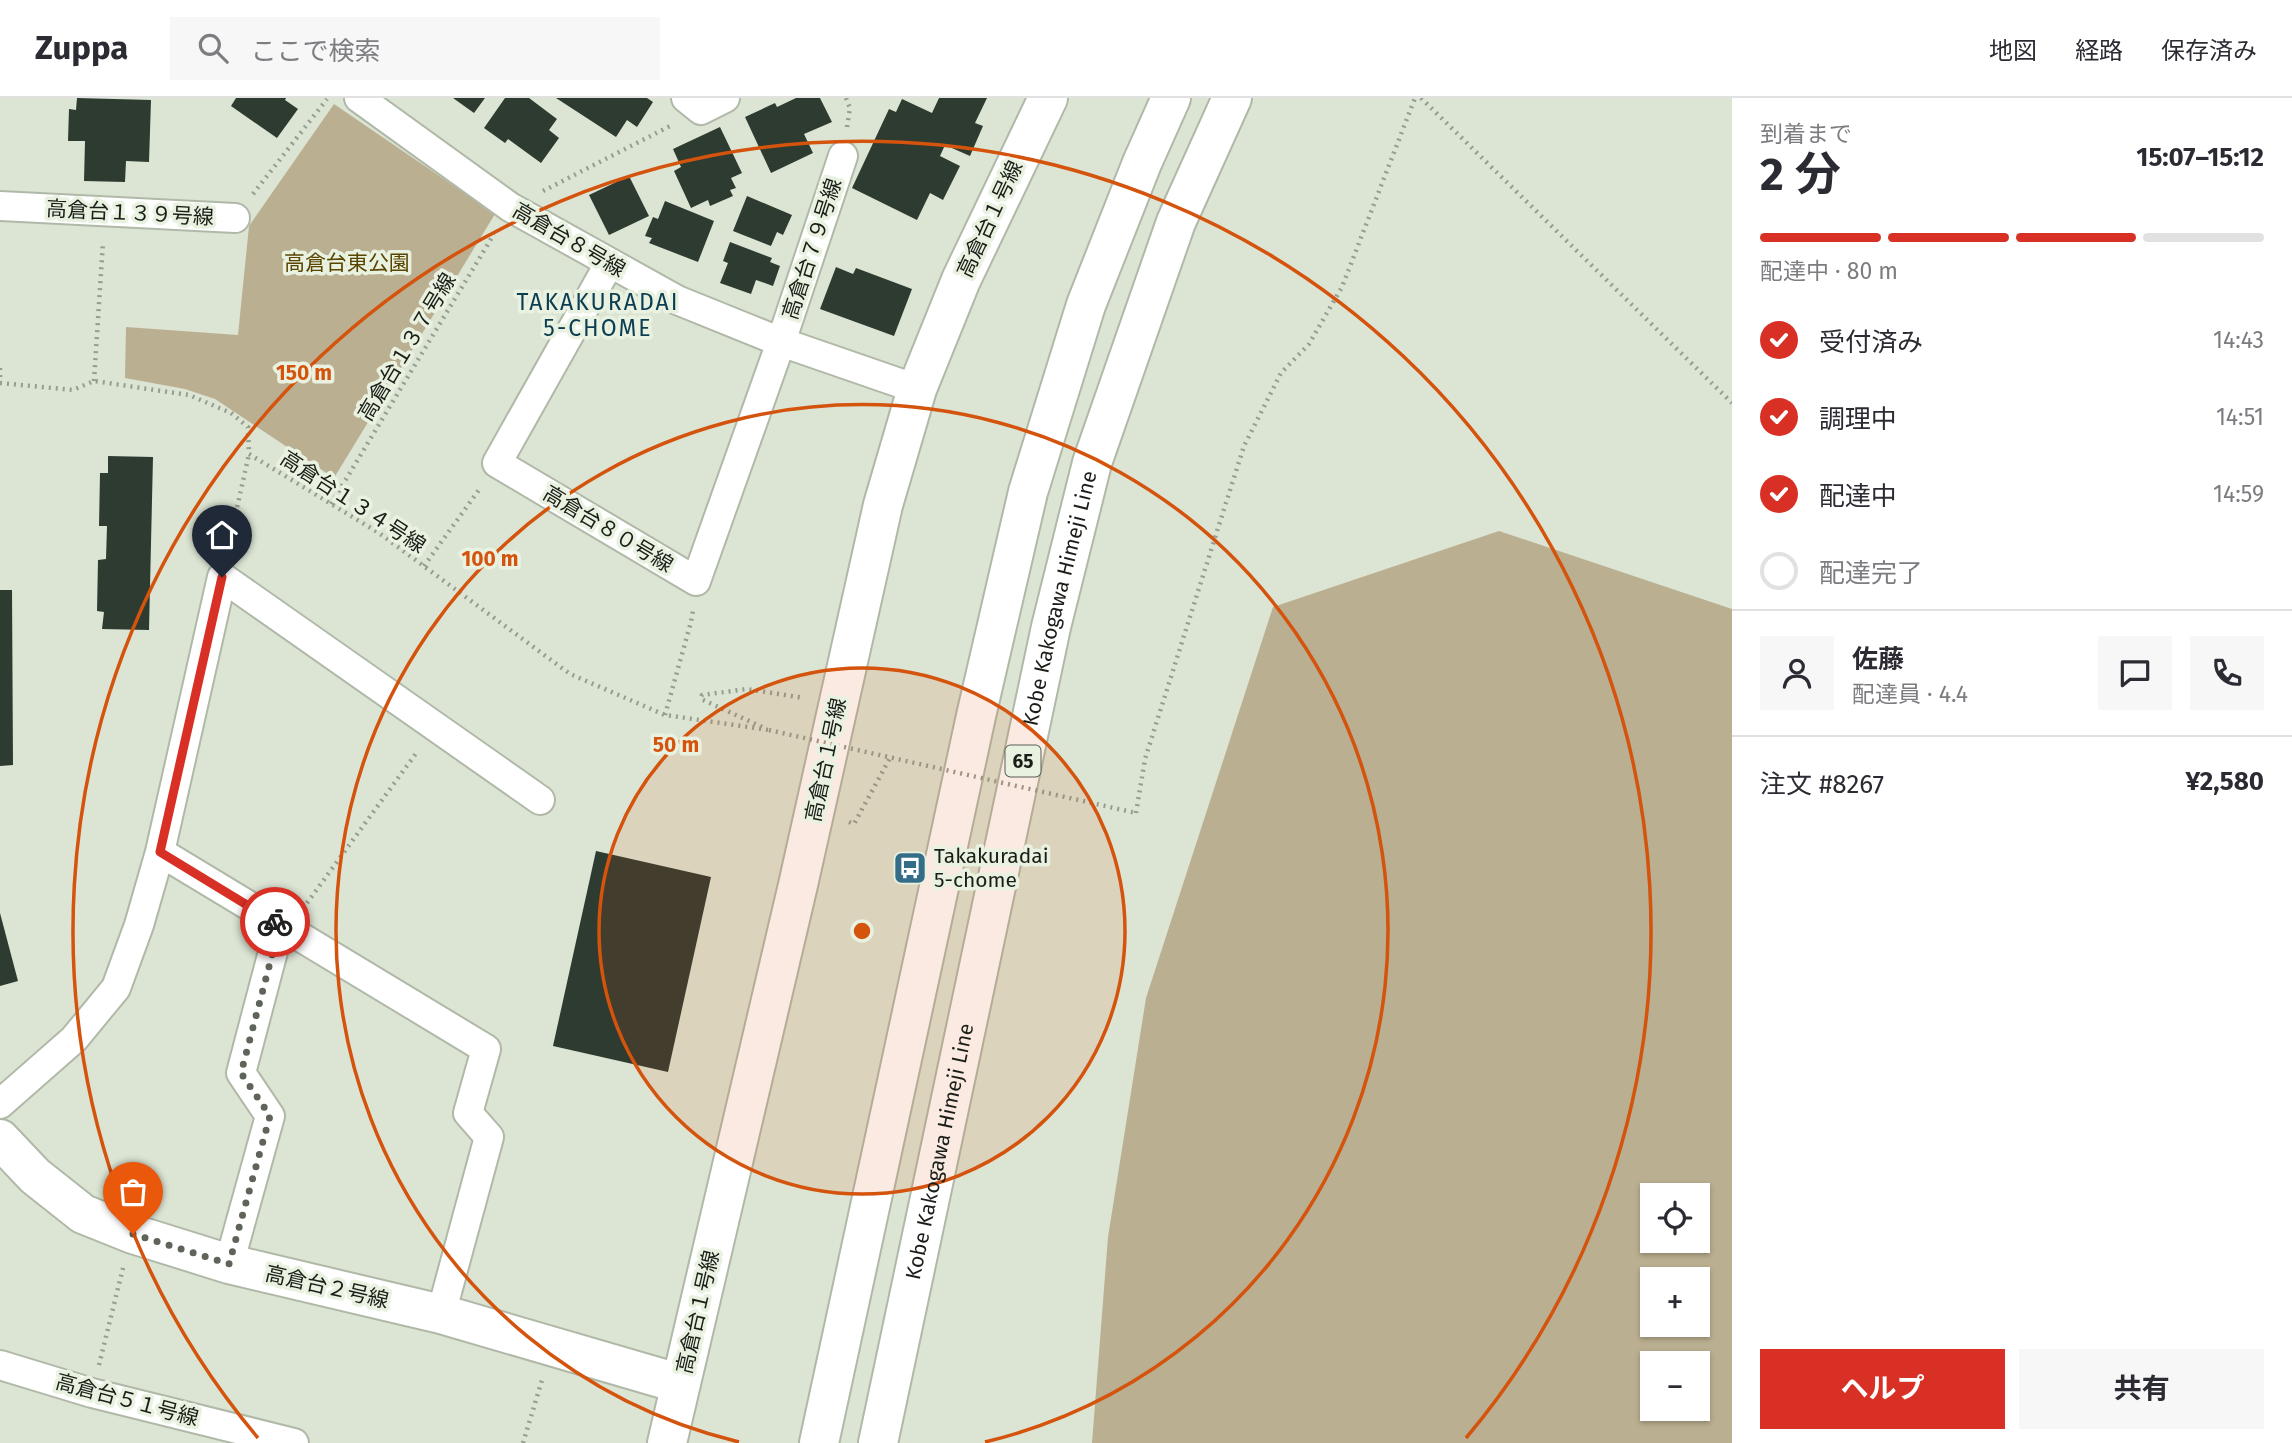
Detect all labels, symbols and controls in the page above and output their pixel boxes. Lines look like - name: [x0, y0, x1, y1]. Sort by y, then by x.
- search box: [170, 17, 660, 80]
- text: Zuppa: [35, 28, 128, 68]
- icon: search: [194, 29, 232, 67]
- text: ここで検索: [250, 36, 380, 67]
- text: 地図: [1989, 37, 2037, 65]
- text: 経路: [2075, 37, 2123, 65]
- text: 保存済み: [2161, 37, 2257, 65]
- text: 到着まで: [1760, 120, 1852, 148]
- text: 15:07–15:12: [2136, 142, 2264, 173]
- text: 2 分: [1760, 147, 1841, 202]
- street label: 高倉台１号線: [952, 156, 1028, 282]
- street label: 高倉台７９号線: [777, 175, 847, 323]
- street label: 高倉台１３９号線: [45, 196, 215, 230]
- street label: 高倉台８号線: [508, 197, 630, 283]
- park label: 高倉台東公園: [284, 250, 410, 276]
- text: 配達中 · 80 m: [1760, 257, 1898, 285]
- street label: 高倉台１３７号線: [353, 268, 461, 426]
- district label: TAKAKURADAI 5-CHOME: [517, 288, 679, 342]
- icon: check: [1760, 321, 1798, 359]
- text: 14:43: [2213, 326, 2264, 354]
- text: 受付済み: [1819, 327, 1923, 358]
- text: 150 m: [276, 360, 332, 386]
- icon: check: [1760, 398, 1798, 436]
- text: 14:51: [2216, 403, 2264, 431]
- text: 調理中: [1819, 404, 1897, 435]
- street label: 高倉台１３４号線: [275, 445, 431, 559]
- street label: Kobe Kakogawa Himeji Line: [1017, 468, 1103, 728]
- icon: check: [1760, 475, 1798, 513]
- street label: 高倉台８０号線: [538, 480, 678, 578]
- text: 14:59: [2213, 480, 2264, 508]
- text: 配達中: [1819, 481, 1897, 512]
- pin: [192, 505, 252, 577]
- icon: home: [203, 516, 241, 554]
- text: 100 m: [461, 546, 519, 572]
- text: 配達完了: [1819, 558, 1923, 589]
- button: person: [1760, 636, 1834, 710]
- button: chat: [2098, 636, 2172, 710]
- button: phone: [2190, 636, 2264, 710]
- text: 佐藤: [1852, 644, 1904, 675]
- text: 配達員 · 4.4: [1852, 680, 1968, 708]
- street label: 高倉台１号線: [800, 696, 852, 824]
- text: 50 m: [653, 732, 699, 758]
- road number: 65: [1006, 746, 1040, 776]
- text: ¥2,580: [2185, 766, 2264, 797]
- text: 注文 #8267: [1760, 769, 1884, 800]
- place label: Takakuradai 5-chome: [934, 843, 1049, 893]
- bus stop icon: Takakuradai 5-chome: [891, 849, 929, 887]
- courier: [240, 887, 310, 957]
- icon: bike: [256, 903, 294, 941]
- centre of rings: [850, 919, 874, 943]
- street label: Kobe Kakogawa Himeji Line: [900, 1021, 980, 1282]
- pin: [103, 1162, 163, 1234]
- icon: bag: [114, 1173, 152, 1211]
- map controls: [1640, 1183, 1710, 1421]
- button: locate: [1640, 1183, 1710, 1253]
- street label: 高倉台１号線: [671, 1248, 725, 1376]
- street label: 高倉台２号線: [263, 1260, 391, 1314]
- button: +: [1640, 1267, 1710, 1337]
- button: ヘルプ: [1760, 1349, 2005, 1429]
- button: 共有: [2019, 1349, 2264, 1429]
- button: −: [1640, 1351, 1710, 1421]
- street label: 高倉台５１号線: [53, 1368, 201, 1432]

